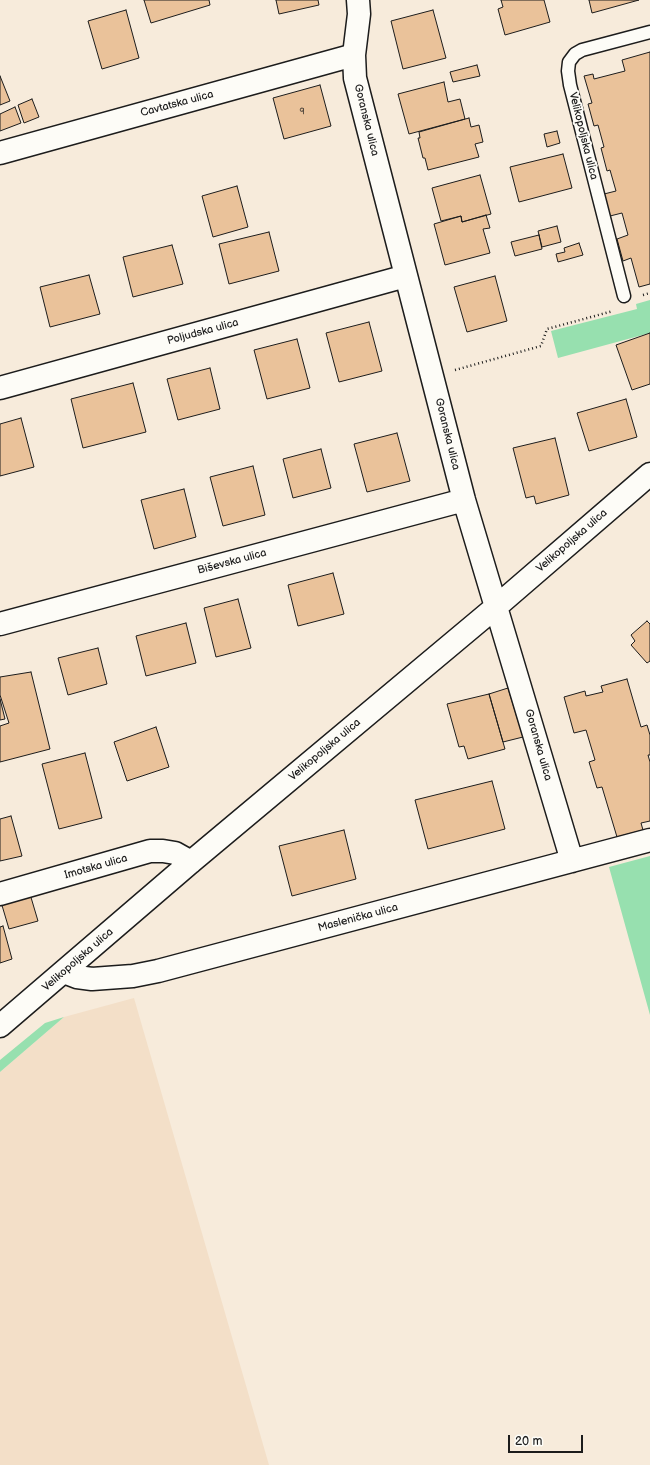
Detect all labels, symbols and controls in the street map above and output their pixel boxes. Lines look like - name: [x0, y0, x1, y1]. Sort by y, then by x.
- street label: Goranska ulica: [351, 83, 381, 157]
- street label: Cavtatska ulica: [139, 88, 215, 120]
- street label: Velikopoljska ulica: [566, 91, 600, 181]
- house number: 9: [299, 107, 305, 117]
- street label: Poljudska ulica: [166, 316, 240, 348]
- street label: Goranska ulica: [432, 397, 462, 471]
- street label: Velikopoljska ulica: [534, 507, 610, 575]
- street label: Biševska ulica: [196, 546, 268, 578]
- street label: Goranska ulica: [521, 708, 555, 782]
- street label: Velikopoljska ulica: [286, 716, 364, 784]
- street label: Imotska ulica: [63, 852, 129, 882]
- street label: Maslenička ulica: [317, 901, 399, 935]
- street label: Velikopoljska ulica: [40, 926, 116, 994]
- scale bar: [510, 1427, 585, 1453]
- text: 20 m: [515, 1434, 542, 1449]

